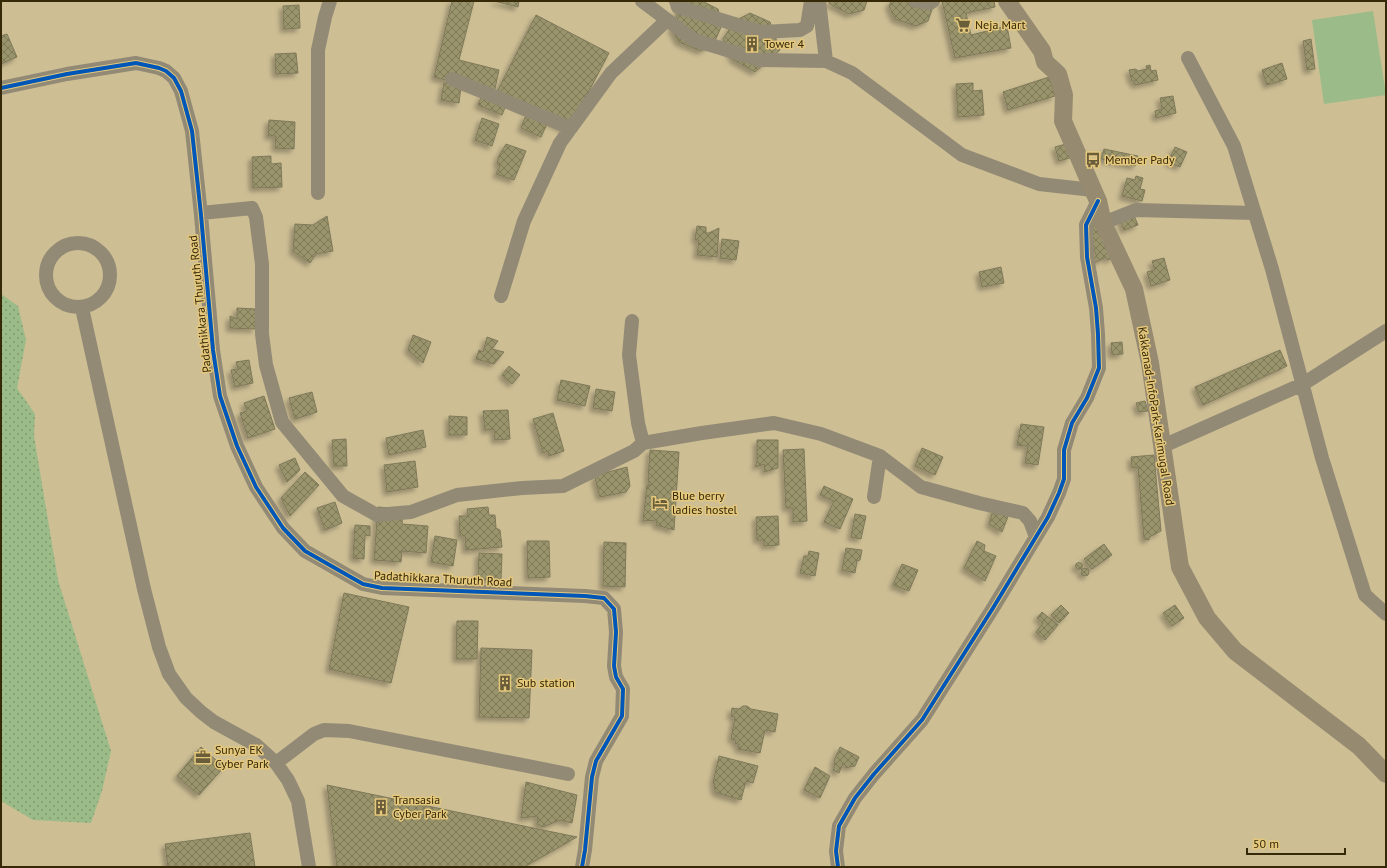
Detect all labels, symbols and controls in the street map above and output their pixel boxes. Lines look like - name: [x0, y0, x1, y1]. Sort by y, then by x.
- supermarket icon: Neja Mart: [954, 16, 972, 34]
- place label: Neja Mart: [975, 17, 1025, 32]
- building icon: Tower 4: [743, 35, 761, 53]
- place label: Tower 4: [764, 36, 804, 51]
- bus stop icon: Member Pady: [1084, 151, 1102, 169]
- place label: Member Pady: [1105, 152, 1175, 167]
- street label: Padathikkara Thuruth Road: [185, 234, 214, 374]
- street label: Kakkanad-InfoPark-Karimugal Road: [1135, 326, 1178, 506]
- place label: Blue berry ladies hostel: [672, 488, 738, 517]
- hotel icon: Blue berry ladies hostel: [651, 494, 669, 512]
- street label: Padathikkara Thuruth Road: [374, 567, 512, 590]
- building icon: Sub station: [496, 674, 514, 692]
- place label: Sub station: [517, 675, 575, 690]
- place label: Sunya EK Cyber Park: [215, 742, 269, 771]
- office icon: Sunya EK Cyber Park: [194, 748, 212, 766]
- place label: Transasia Cyber Park: [393, 792, 447, 821]
- building icon: Transasia Cyber Park: [372, 798, 390, 816]
- scale bar: [1247, 830, 1345, 856]
- text: 50 m: [1253, 836, 1279, 851]

